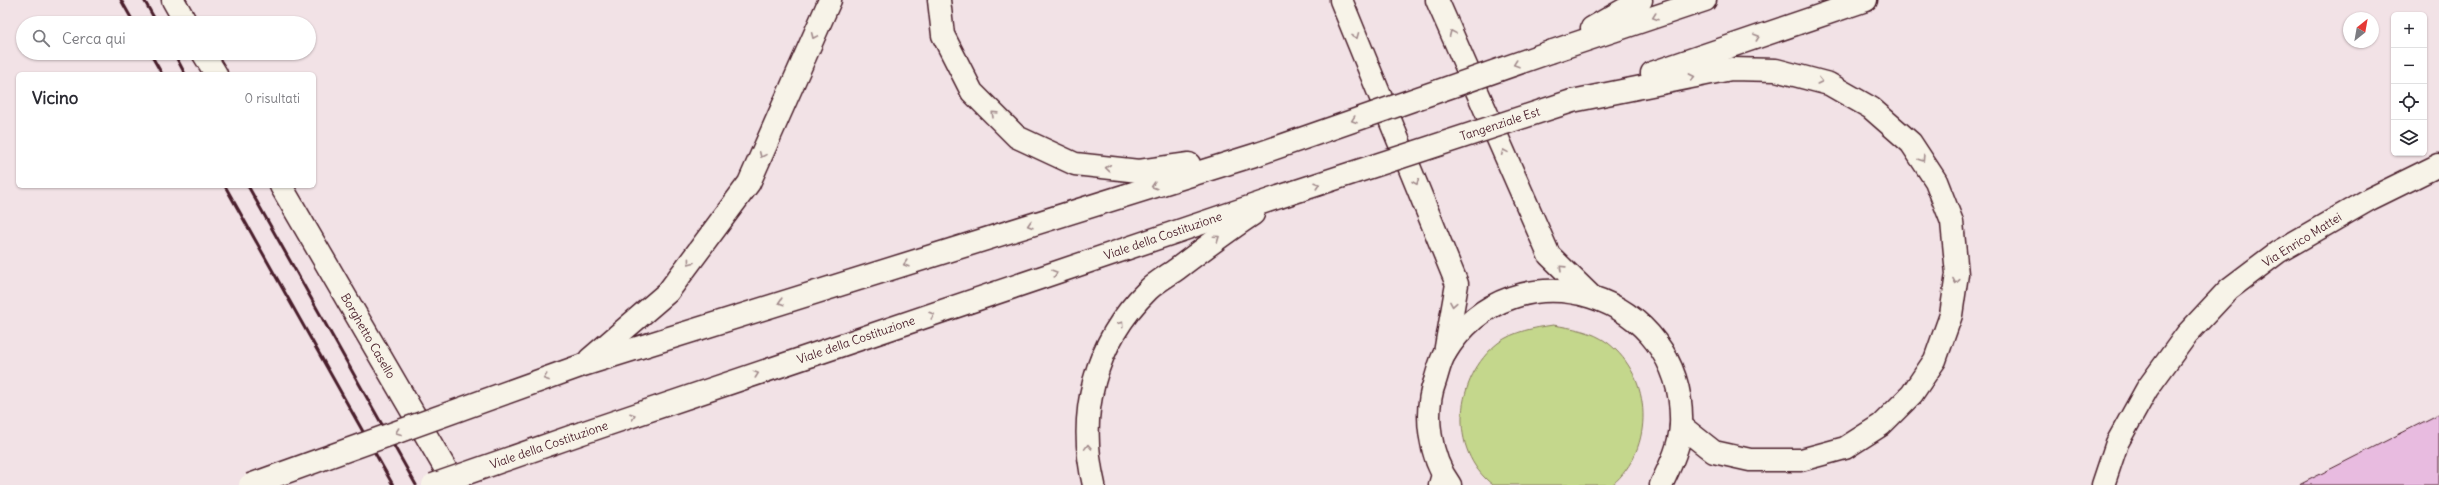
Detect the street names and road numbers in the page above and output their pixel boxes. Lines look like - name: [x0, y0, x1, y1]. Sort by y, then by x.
- street label: Tangenziale Est: [1458, 104, 1542, 144]
- street label: Viale della Costituzione: [1102, 208, 1224, 263]
- street label: Via Enrico Mattei: [2259, 209, 2344, 270]
- street label: Borghetto Casello: [338, 290, 399, 381]
- street label: Viale della Costituzione: [795, 312, 917, 367]
- street label: Viale della Costituzione: [488, 417, 610, 472]

